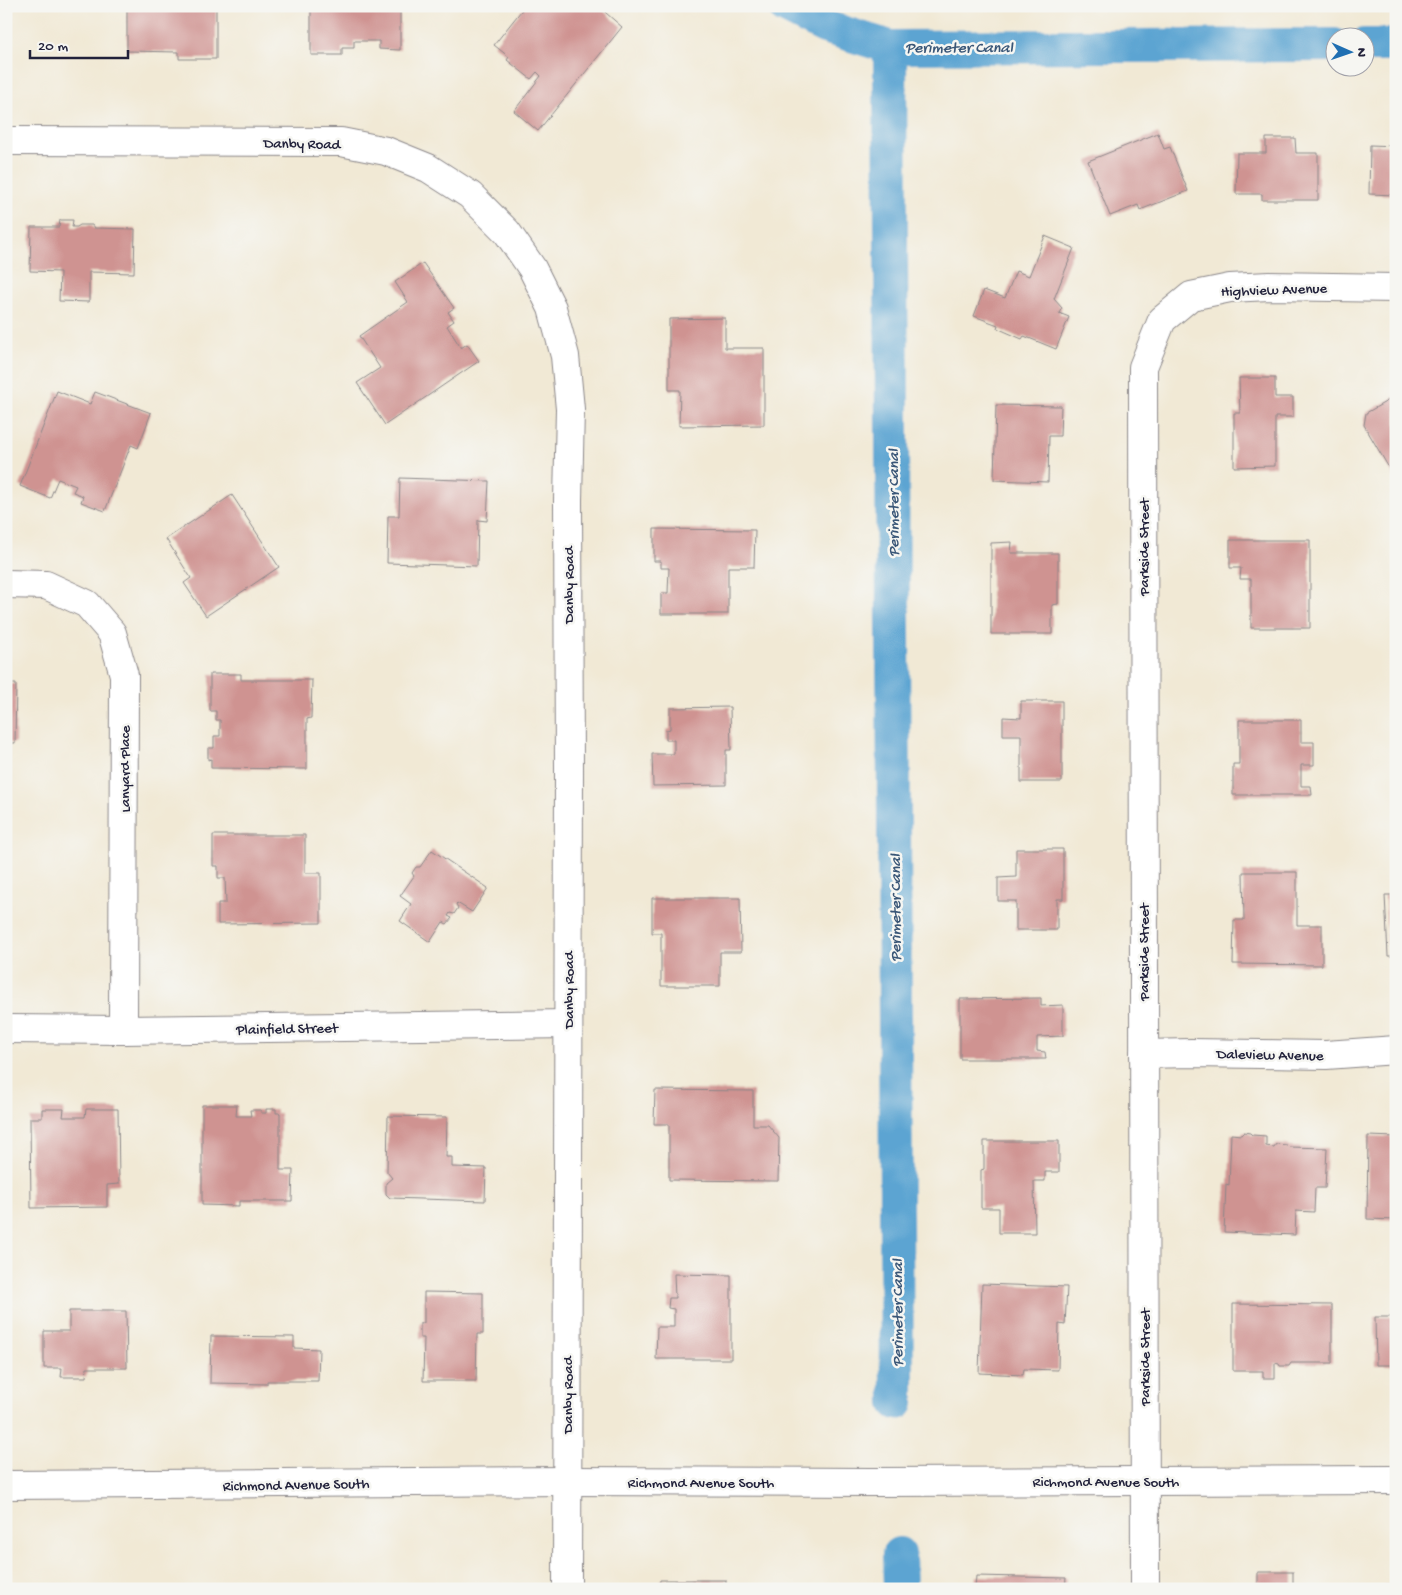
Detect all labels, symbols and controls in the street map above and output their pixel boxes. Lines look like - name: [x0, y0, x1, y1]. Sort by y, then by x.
- scale bar: [30, 28, 128, 60]
- north arrow: [1324, 28, 1374, 78]
- text: 20 m: [38, 38, 68, 56]
- water label: Perimeter Canal: [905, 40, 1014, 59]
- text: N: [1352, 48, 1369, 57]
- street label: Danby Road: [262, 135, 342, 155]
- street label: Highview Avenue: [1221, 280, 1328, 302]
- water label: Perimeter Canal: [886, 448, 905, 557]
- street label: Parkside Street: [1136, 496, 1154, 597]
- street label: Danby Road: [561, 545, 579, 624]
- street label: Lanyard Place: [117, 725, 135, 813]
- water label: Perimeter Canal: [888, 853, 907, 962]
- street label: Parkside Street: [1136, 901, 1154, 1002]
- street label: Danby Road: [561, 950, 579, 1029]
- street label: Plainfield Street: [235, 1020, 340, 1040]
- street label: Daleview Avenue: [1215, 1046, 1324, 1066]
- water label: Perimeter Canal: [890, 1258, 909, 1367]
- street label: Parkside Street: [1137, 1306, 1155, 1407]
- street label: Danby Road: [560, 1355, 578, 1434]
- street label: Richmond Avenue South: [1033, 1474, 1179, 1492]
- street label: Richmond Avenue South: [628, 1475, 774, 1493]
- street label: Richmond Avenue South: [222, 1476, 370, 1496]

